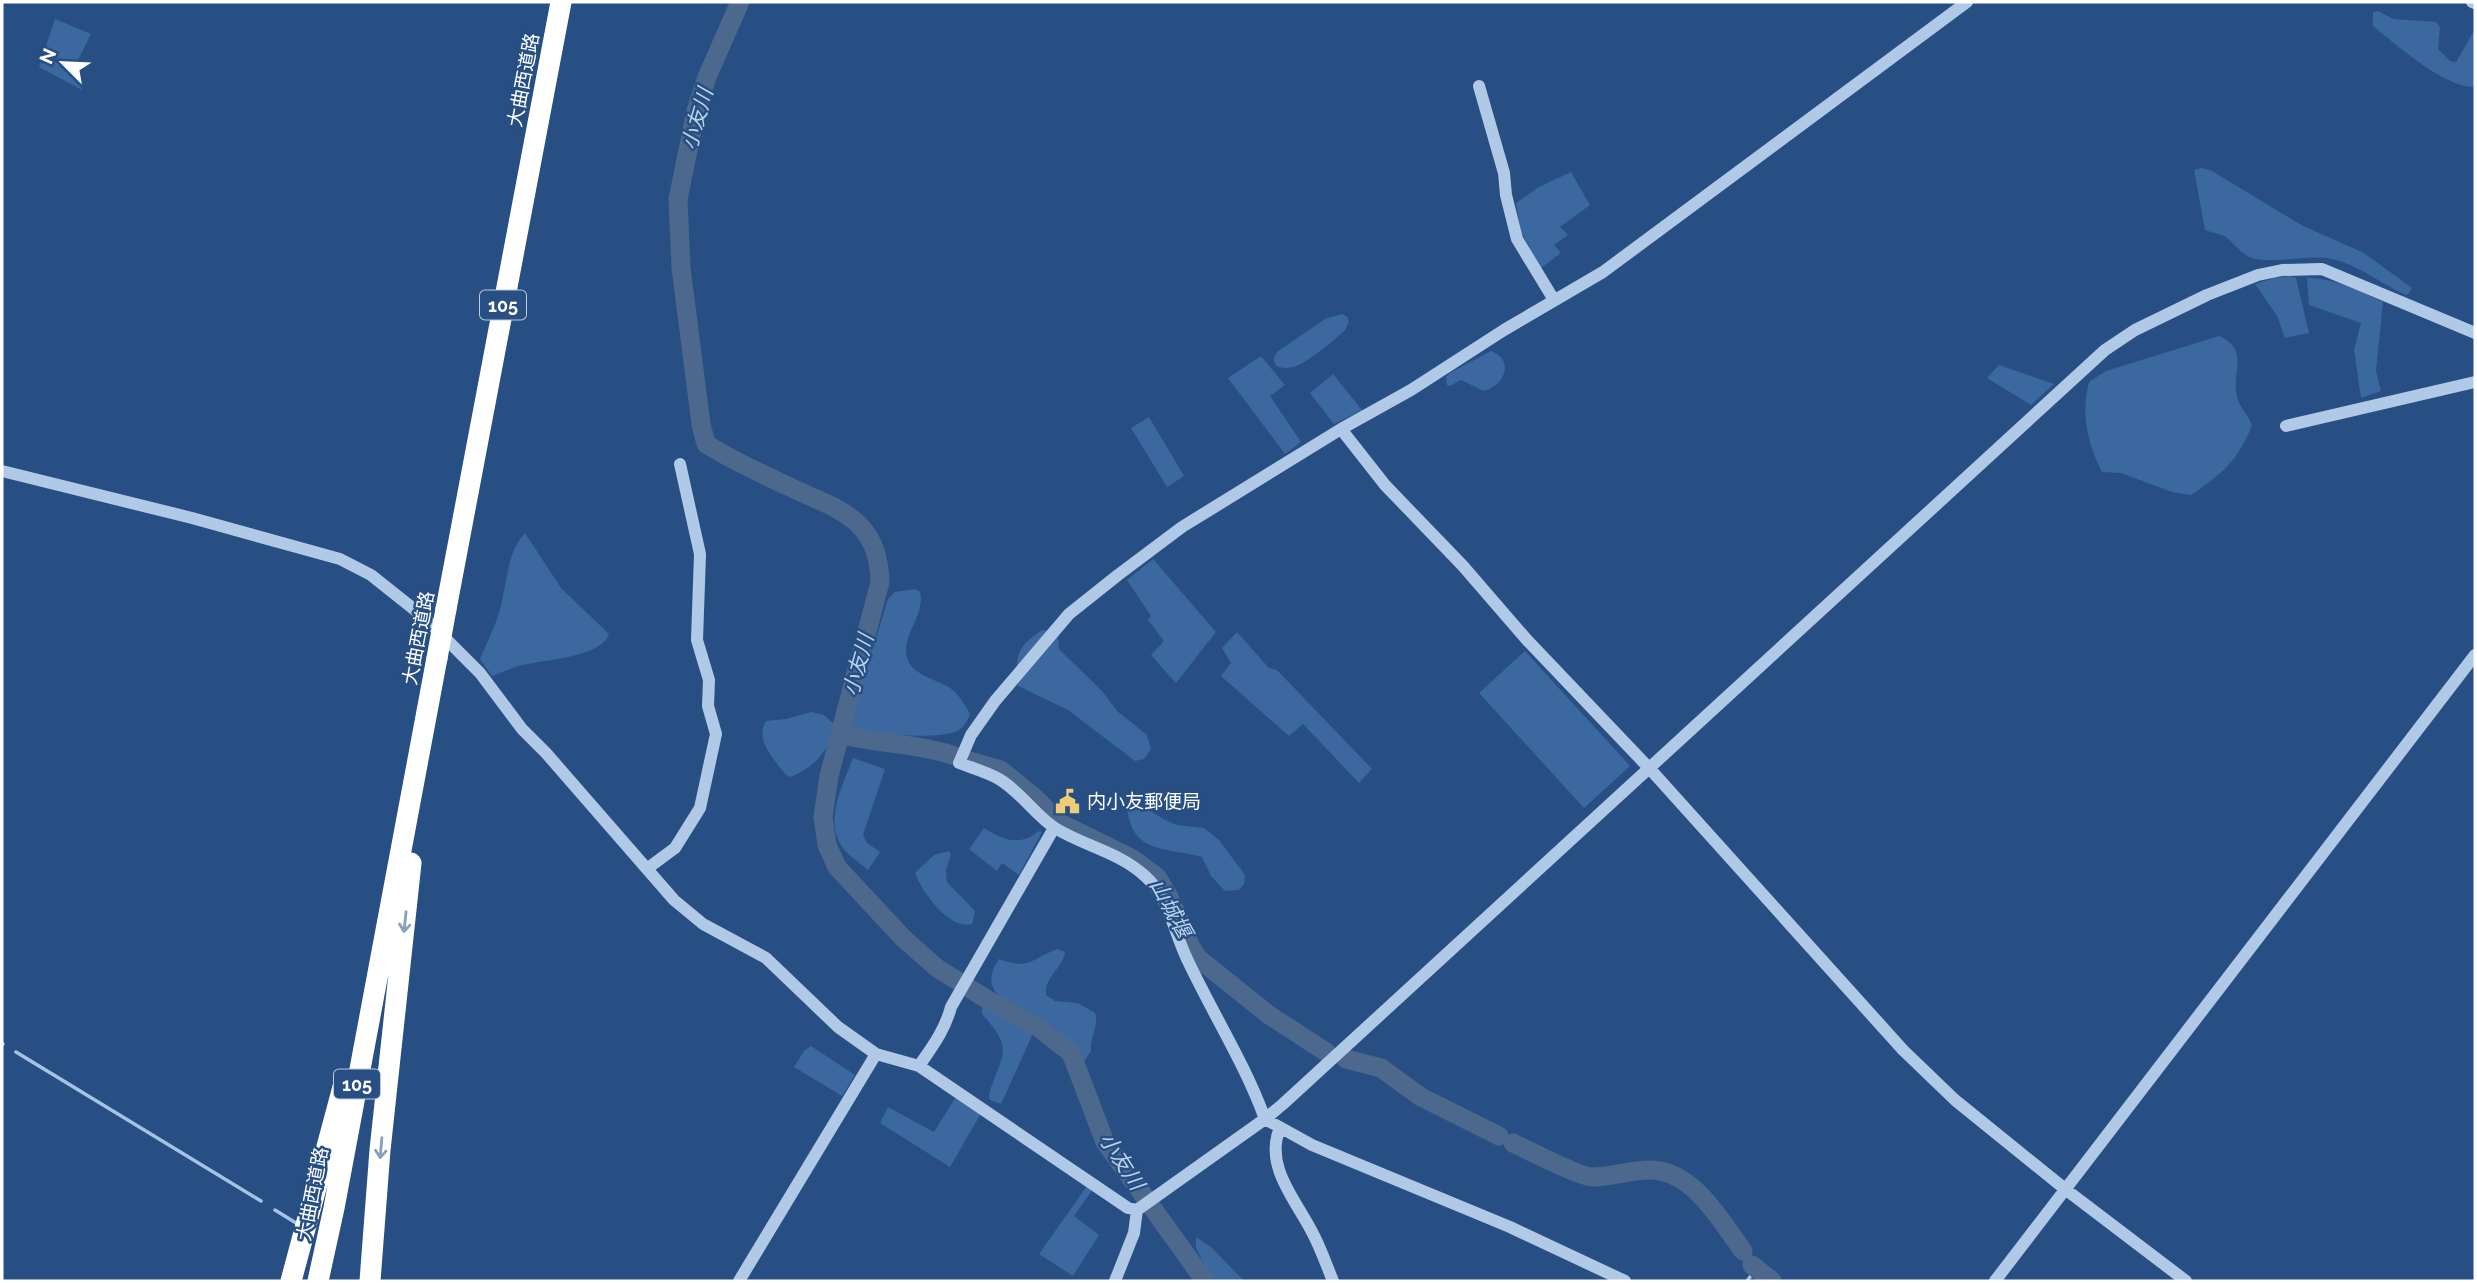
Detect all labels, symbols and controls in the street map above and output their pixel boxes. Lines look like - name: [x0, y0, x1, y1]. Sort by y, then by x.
- north arrow: [28, 28, 98, 98]
- street label: 大曲西道路: [503, 31, 543, 129]
- text: N: [34, 45, 60, 67]
- water label: 小友川: [676, 83, 718, 153]
- road number: 105: [480, 290, 526, 320]
- street label: 大曲西道路: [398, 589, 438, 687]
- water label: 小友川: [838, 629, 879, 699]
- public building icon: 内小友郵便局: [1053, 787, 1081, 815]
- place label: 内小友郵便局: [1087, 790, 1201, 812]
- water label: 山城堰: [1145, 874, 1199, 945]
- one-way arrow: [398, 910, 411, 933]
- road number: 105: [334, 1070, 380, 1098]
- water label: 小友川: [1094, 1128, 1151, 1196]
- one-way arrow: [374, 1136, 387, 1159]
- street label: 大曲西道路: [292, 1145, 332, 1243]

